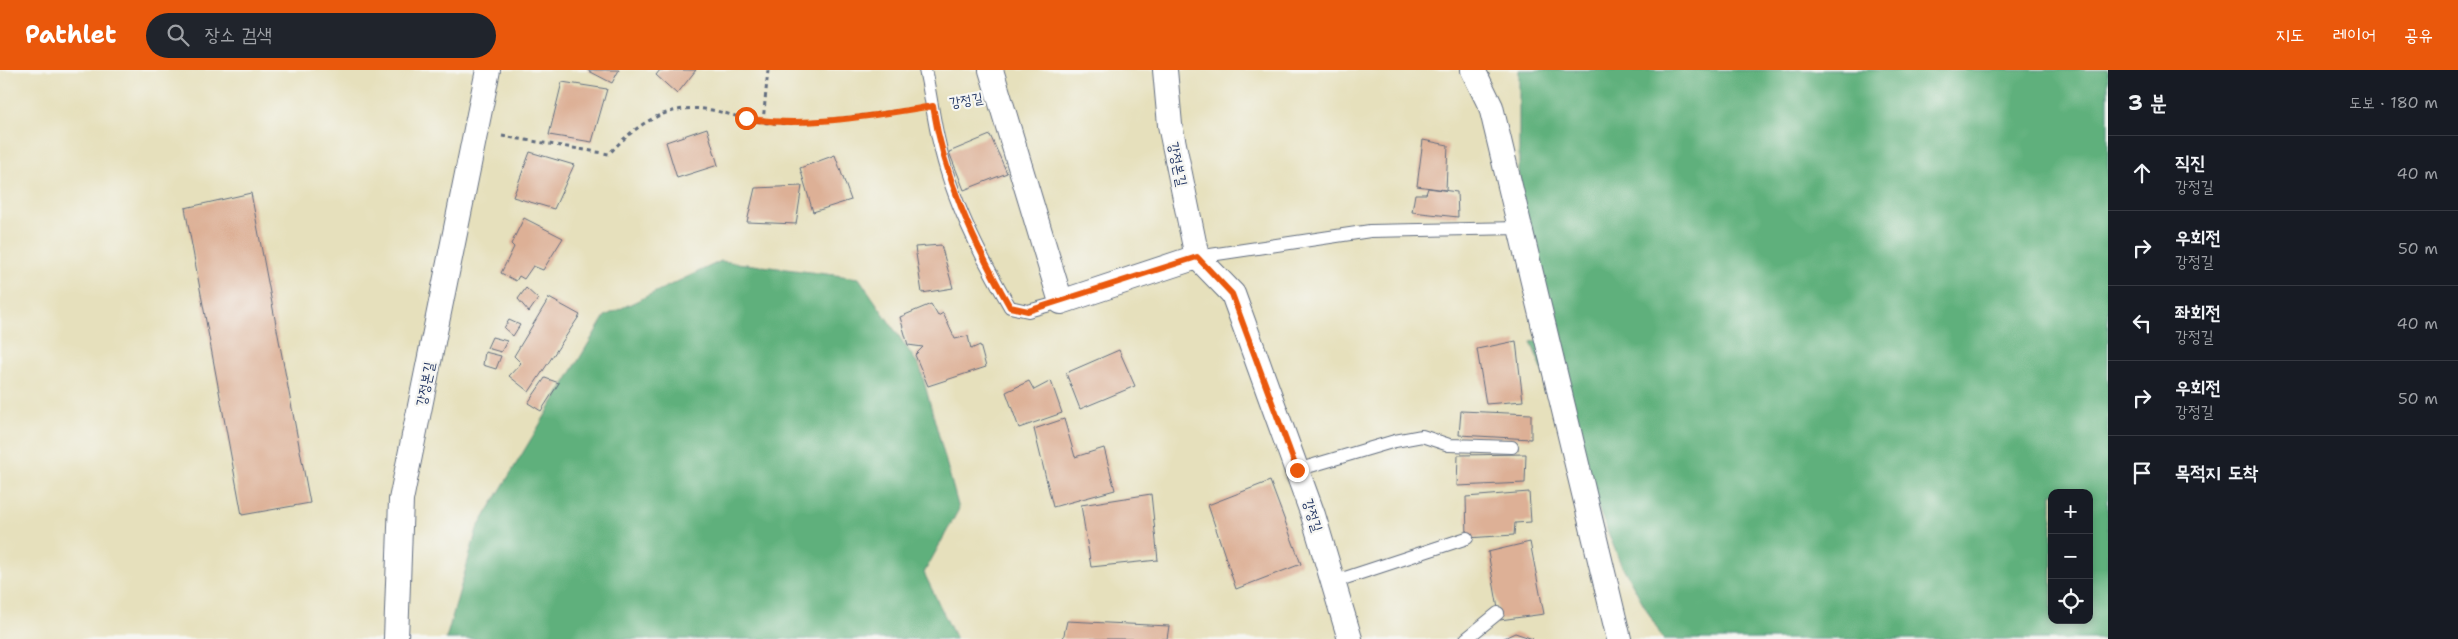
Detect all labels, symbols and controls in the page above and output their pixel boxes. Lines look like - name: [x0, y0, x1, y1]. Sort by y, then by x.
- search box: [146, 13, 496, 58]
- text: Pathlet: [25, 19, 116, 51]
- icon: search: [164, 21, 192, 49]
- text: 장소 검색: [204, 22, 272, 47]
- text: 지도: [2276, 23, 2305, 47]
- text: 레이어: [2333, 23, 2376, 47]
- text: 공유: [2404, 23, 2433, 47]
- street label: 강정길: [948, 88, 985, 112]
- text: 3 분: [2128, 89, 2167, 117]
- text: 도보 · 180 m: [2349, 92, 2438, 113]
- route start: [735, 107, 758, 130]
- street label: 강정본길: [1165, 140, 1192, 189]
- text: 직진: [2175, 150, 2206, 175]
- icon: ahead: [2128, 159, 2156, 187]
- text: 40 m: [2396, 163, 2438, 184]
- text: 강정길: [2175, 176, 2214, 197]
- text: 우회전: [2175, 225, 2221, 250]
- icon: right: [2128, 234, 2156, 262]
- text: 50 m: [2398, 238, 2438, 259]
- text: 강정길: [2175, 251, 2214, 272]
- text: 좌회전: [2175, 300, 2221, 325]
- icon: left: [2128, 309, 2156, 337]
- text: 40 m: [2396, 313, 2438, 334]
- text: 강정길: [2175, 326, 2214, 347]
- street label: 강정본길: [412, 359, 438, 408]
- text: 우회전: [2175, 375, 2221, 400]
- icon: right: [2128, 384, 2156, 412]
- text: 50 m: [2398, 388, 2438, 409]
- text: 강정길: [2175, 401, 2214, 422]
- route end: [1286, 459, 1309, 482]
- icon: arrive: [2128, 459, 2156, 487]
- text: 목적지 도착: [2175, 460, 2258, 485]
- map controls: [2048, 489, 2093, 624]
- button: +: [2048, 489, 2093, 534]
- street label: 강정길: [1299, 496, 1327, 535]
- button: −: [2048, 534, 2093, 579]
- button: locate: [2048, 579, 2093, 624]

